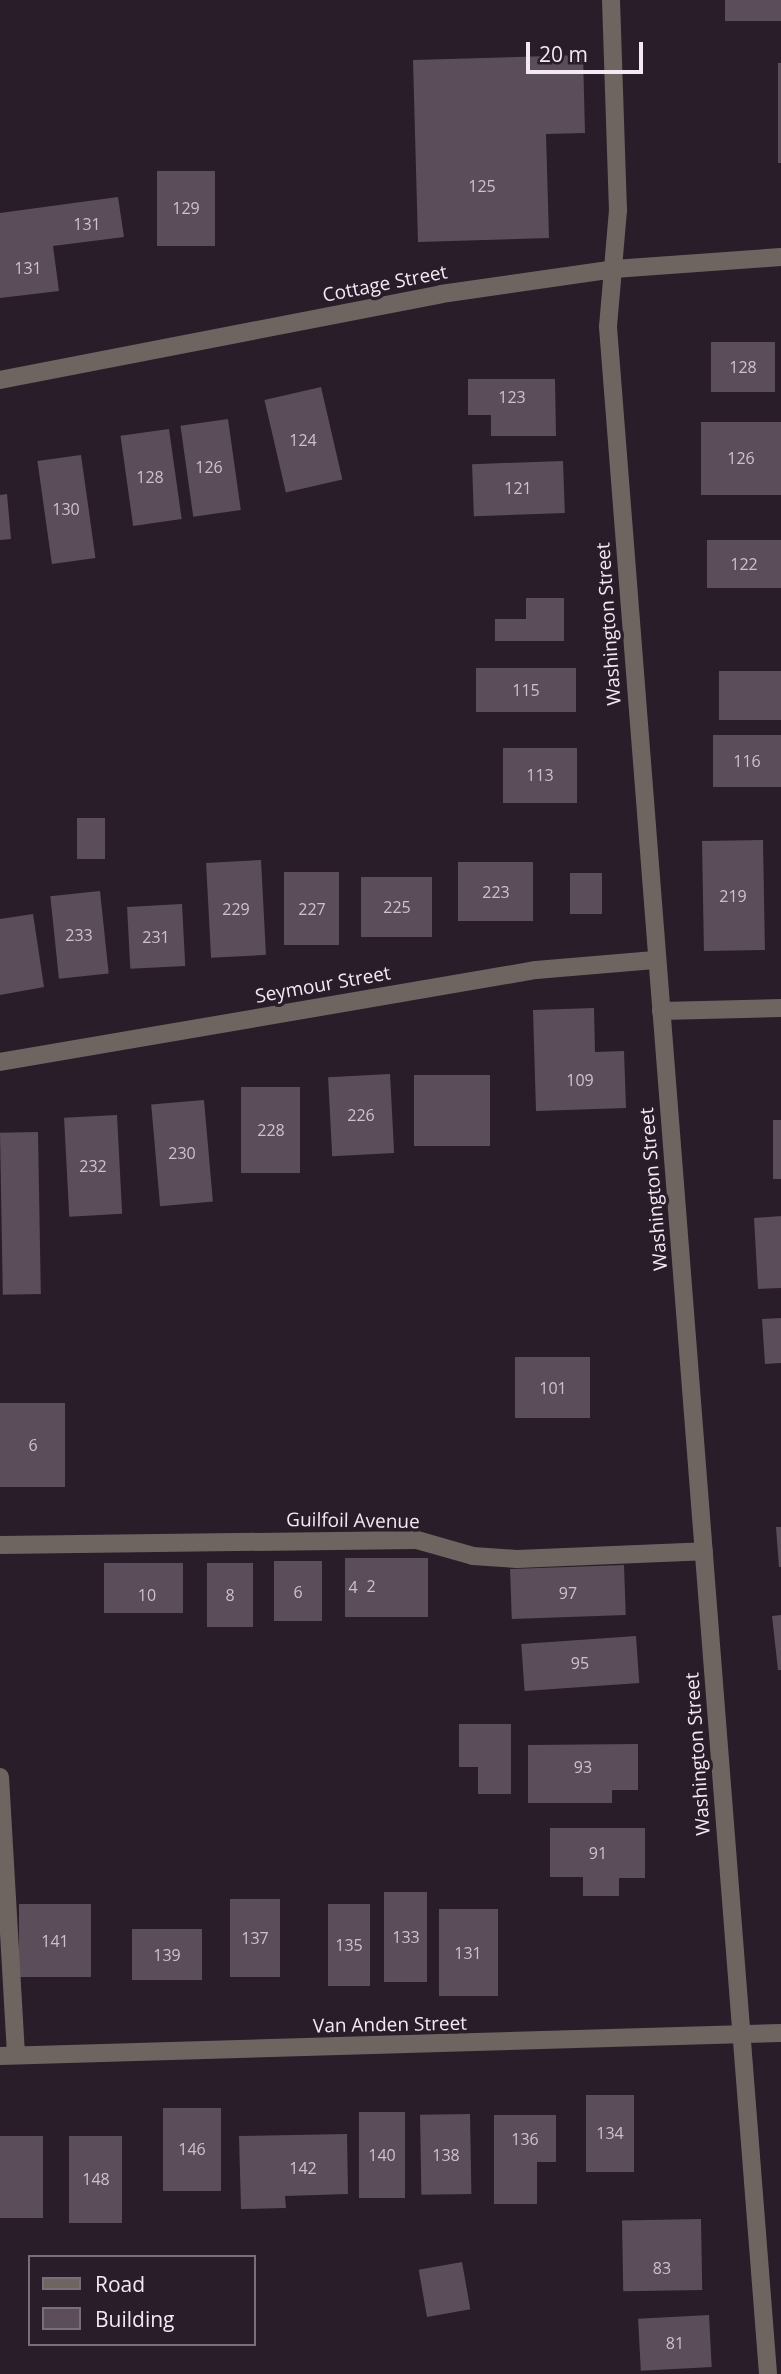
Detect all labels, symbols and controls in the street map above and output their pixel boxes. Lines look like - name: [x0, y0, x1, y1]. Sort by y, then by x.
- scale bar: [529, 28, 646, 72]
- text: 20 m: [539, 40, 588, 68]
- house number: 125: [468, 176, 496, 196]
- house number: 129: [172, 198, 200, 218]
- house number: 131: [73, 214, 101, 234]
- house number: 131: [14, 258, 42, 278]
- street label: Cottage Street: [321, 261, 449, 307]
- house number: 128: [729, 357, 757, 377]
- house number: 123: [498, 387, 526, 407]
- house number: 124: [289, 430, 317, 450]
- house number: 126: [727, 448, 755, 468]
- house number: 126: [195, 457, 223, 477]
- house number: 128: [136, 467, 164, 487]
- house number: 121: [504, 478, 532, 498]
- house number: 130: [52, 499, 80, 519]
- street label: Washington Street: [592, 542, 626, 706]
- house number: 122: [730, 554, 758, 574]
- house number: 115: [512, 680, 540, 700]
- house number: 116: [733, 751, 761, 771]
- house number: 113: [526, 765, 554, 785]
- house number: 223: [482, 882, 510, 902]
- house number: 219: [719, 886, 747, 906]
- house number: 225: [383, 897, 411, 917]
- house number: 229: [222, 899, 250, 919]
- house number: 227: [298, 899, 326, 919]
- house number: 233: [65, 925, 93, 945]
- house number: 231: [142, 927, 170, 947]
- street label: Seymour Street: [254, 962, 392, 1008]
- house number: 109: [566, 1070, 594, 1090]
- house number: 226: [347, 1105, 375, 1125]
- street label: Washington Street: [636, 1107, 672, 1271]
- house number: 228: [257, 1120, 285, 1140]
- house number: 230: [168, 1143, 196, 1163]
- house number: 232: [79, 1156, 107, 1176]
- house number: 101: [539, 1378, 567, 1398]
- house number: 6: [28, 1435, 38, 1455]
- street label: Guilfoil Avenue: [286, 1508, 420, 1534]
- house number: 2: [366, 1576, 376, 1596]
- house number: 4: [348, 1577, 358, 1597]
- house number: 6: [293, 1582, 303, 1602]
- house number: 97: [559, 1583, 577, 1603]
- house number: 10: [138, 1585, 156, 1605]
- house number: 8: [225, 1585, 235, 1605]
- house number: 95: [571, 1653, 589, 1673]
- street label: Washington Street: [681, 1672, 715, 1836]
- house number: 93: [574, 1757, 592, 1777]
- house number: 91: [589, 1843, 607, 1863]
- house number: 133: [392, 1927, 420, 1947]
- house number: 137: [241, 1928, 269, 1948]
- house number: 141: [41, 1931, 69, 1951]
- house number: 135: [335, 1935, 363, 1955]
- house number: 131: [454, 1943, 482, 1963]
- house number: 139: [153, 1945, 181, 1965]
- street label: Van Anden Street: [313, 2012, 467, 2038]
- house number: 134: [596, 2123, 624, 2143]
- house number: 136: [511, 2129, 539, 2149]
- house number: 146: [178, 2139, 206, 2159]
- house number: 140: [368, 2145, 396, 2165]
- house number: 138: [432, 2145, 460, 2165]
- house number: 142: [289, 2158, 317, 2178]
- house number: 148: [82, 2169, 110, 2189]
- legend: [28, 2255, 256, 2346]
- house number: 83: [653, 2258, 671, 2278]
- text: Road: [95, 2270, 145, 2298]
- text: Building: [95, 2305, 174, 2333]
- house number: 81: [666, 2333, 684, 2353]

